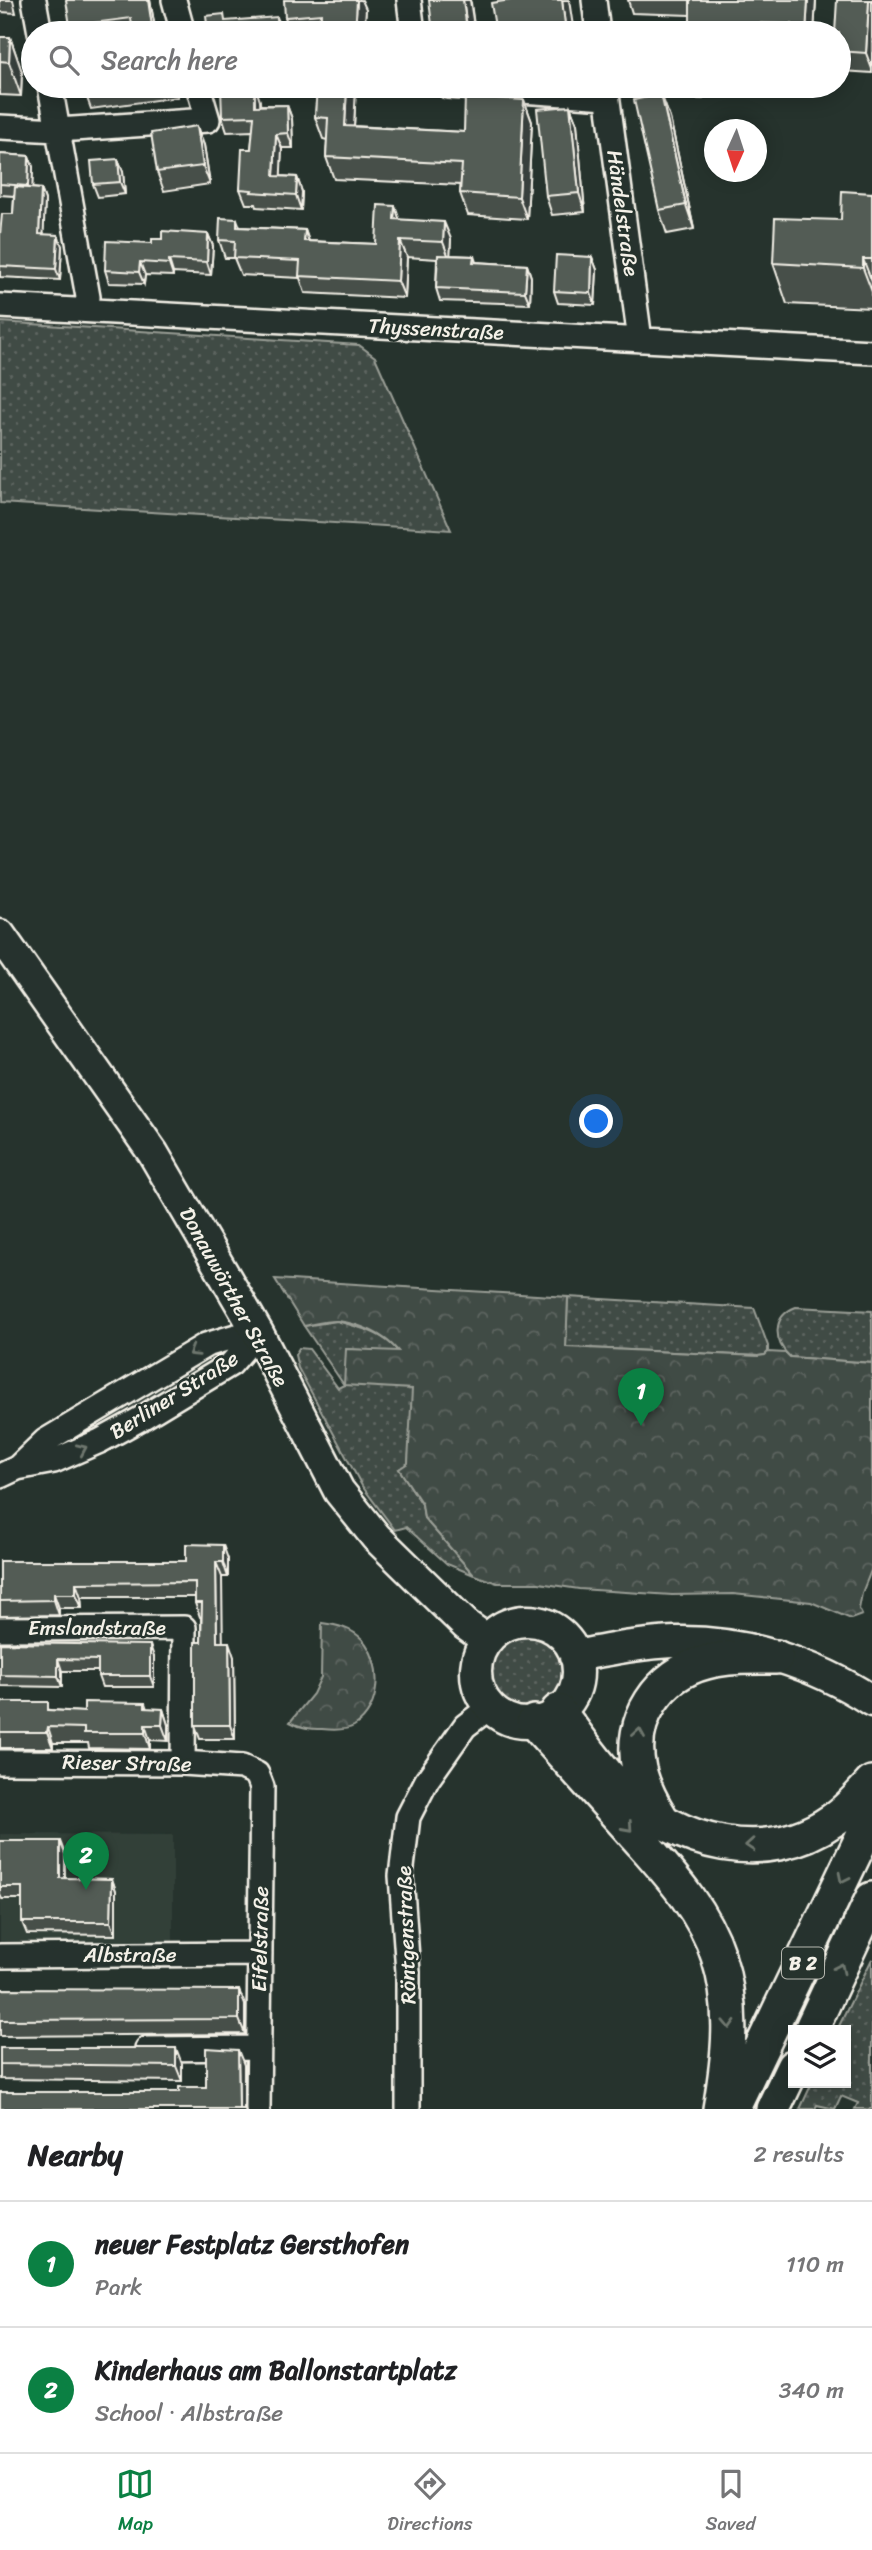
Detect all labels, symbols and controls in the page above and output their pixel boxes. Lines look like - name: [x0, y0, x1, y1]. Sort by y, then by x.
- search box: [21, 21, 851, 98]
- text: Search here: [101, 37, 238, 83]
- icon: search: [45, 41, 83, 79]
- north arrow: [704, 119, 767, 182]
- street label: Händelstraße: [595, 147, 651, 279]
- street label: Thyssenstraße: [367, 306, 505, 352]
- your location: [579, 1104, 613, 1138]
- street label: Donauwörther Straße: [169, 1200, 299, 1394]
- street label: Berliner Straße: [102, 1340, 246, 1450]
- one-way arrow: [188, 1344, 201, 1357]
- pin: 1: [618, 1368, 664, 1426]
- one-way arrow: [75, 1443, 87, 1457]
- street label: Emslandstraße: [28, 1609, 166, 1647]
- one-way arrow: [631, 1727, 646, 1739]
- street label: Rieser Straße: [62, 1743, 192, 1783]
- one-way arrow: [620, 1819, 633, 1832]
- pin: 2: [63, 1832, 109, 1890]
- one-way arrow: [744, 1837, 755, 1852]
- street label: Röntgenstraße: [385, 1865, 427, 2005]
- one-way arrow: [837, 1871, 851, 1884]
- street label: Eifelstraße: [240, 1886, 280, 1992]
- street label: Albstraße: [82, 1936, 177, 1974]
- road number: B 2: [782, 1948, 824, 1979]
- one-way arrow: [832, 1963, 846, 1976]
- one-way arrow: [721, 2019, 737, 2030]
- map controls: [788, 2025, 851, 2088]
- button: layers: [788, 2025, 851, 2088]
- text: Nearby: [28, 2128, 123, 2182]
- text: 2 results: [753, 2134, 844, 2175]
- text: neuer Festplatz Gersthofen: [95, 2221, 409, 2267]
- text: 1: [46, 2244, 56, 2285]
- text: 110 m: [786, 2244, 844, 2285]
- text: Park: [95, 2267, 142, 2308]
- text: Kinderhaus am Ballonstartplatz: [95, 2347, 457, 2393]
- text: 2: [44, 2370, 58, 2411]
- text: 340 m: [779, 2370, 844, 2411]
- text: School · Albstraße: [95, 2393, 283, 2434]
- tab: Map: [116, 2465, 154, 2540]
- tab: Directions: [387, 2465, 473, 2540]
- tab: Saved: [705, 2465, 756, 2540]

